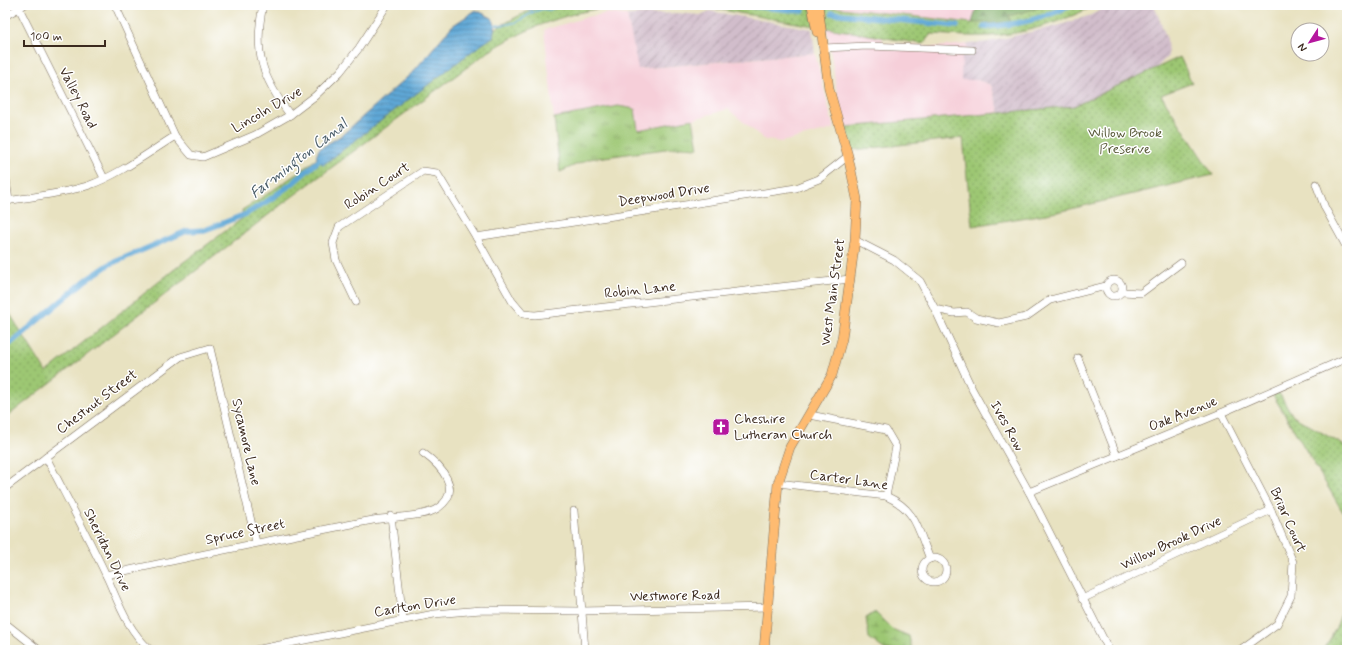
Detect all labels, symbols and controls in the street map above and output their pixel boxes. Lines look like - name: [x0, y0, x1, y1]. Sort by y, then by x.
- scale bar: [24, 22, 105, 48]
- north arrow: [1290, 22, 1330, 62]
- text: 100 m: [30, 29, 62, 45]
- text: N: [1295, 40, 1311, 54]
- street label: Valley Road: [55, 64, 101, 132]
- street label: Lincoln Drive: [229, 83, 305, 137]
- water label: Farmington Canal: [246, 114, 354, 205]
- park label: Willow Brook Preserve: [1088, 124, 1162, 158]
- street label: Robin Court: [341, 158, 414, 214]
- street label: Deepwood Drive: [617, 179, 711, 211]
- street label: West Main Street: [817, 237, 849, 347]
- street label: Robin Lane: [603, 277, 677, 303]
- street label: Chestnut Street: [53, 365, 141, 438]
- street label: Oak Avenue: [1146, 392, 1220, 436]
- street label: Sycamore Lane: [227, 397, 265, 487]
- street label: Ives Row: [986, 398, 1028, 455]
- place label: Cheshire Lutheran Church: [734, 410, 832, 444]
- church icon: Cheshire Lutheran Church: [711, 417, 731, 437]
- street label: Carter Lane: [809, 466, 889, 494]
- street label: Briar Court: [1266, 485, 1311, 556]
- street label: Sheridan Drive: [79, 506, 135, 594]
- street label: Willow Brook Drive: [1118, 512, 1224, 574]
- street label: Spruce Street: [204, 515, 286, 549]
- street label: Westmore Road: [630, 586, 720, 606]
- street label: Carlton Drive: [373, 591, 457, 621]

